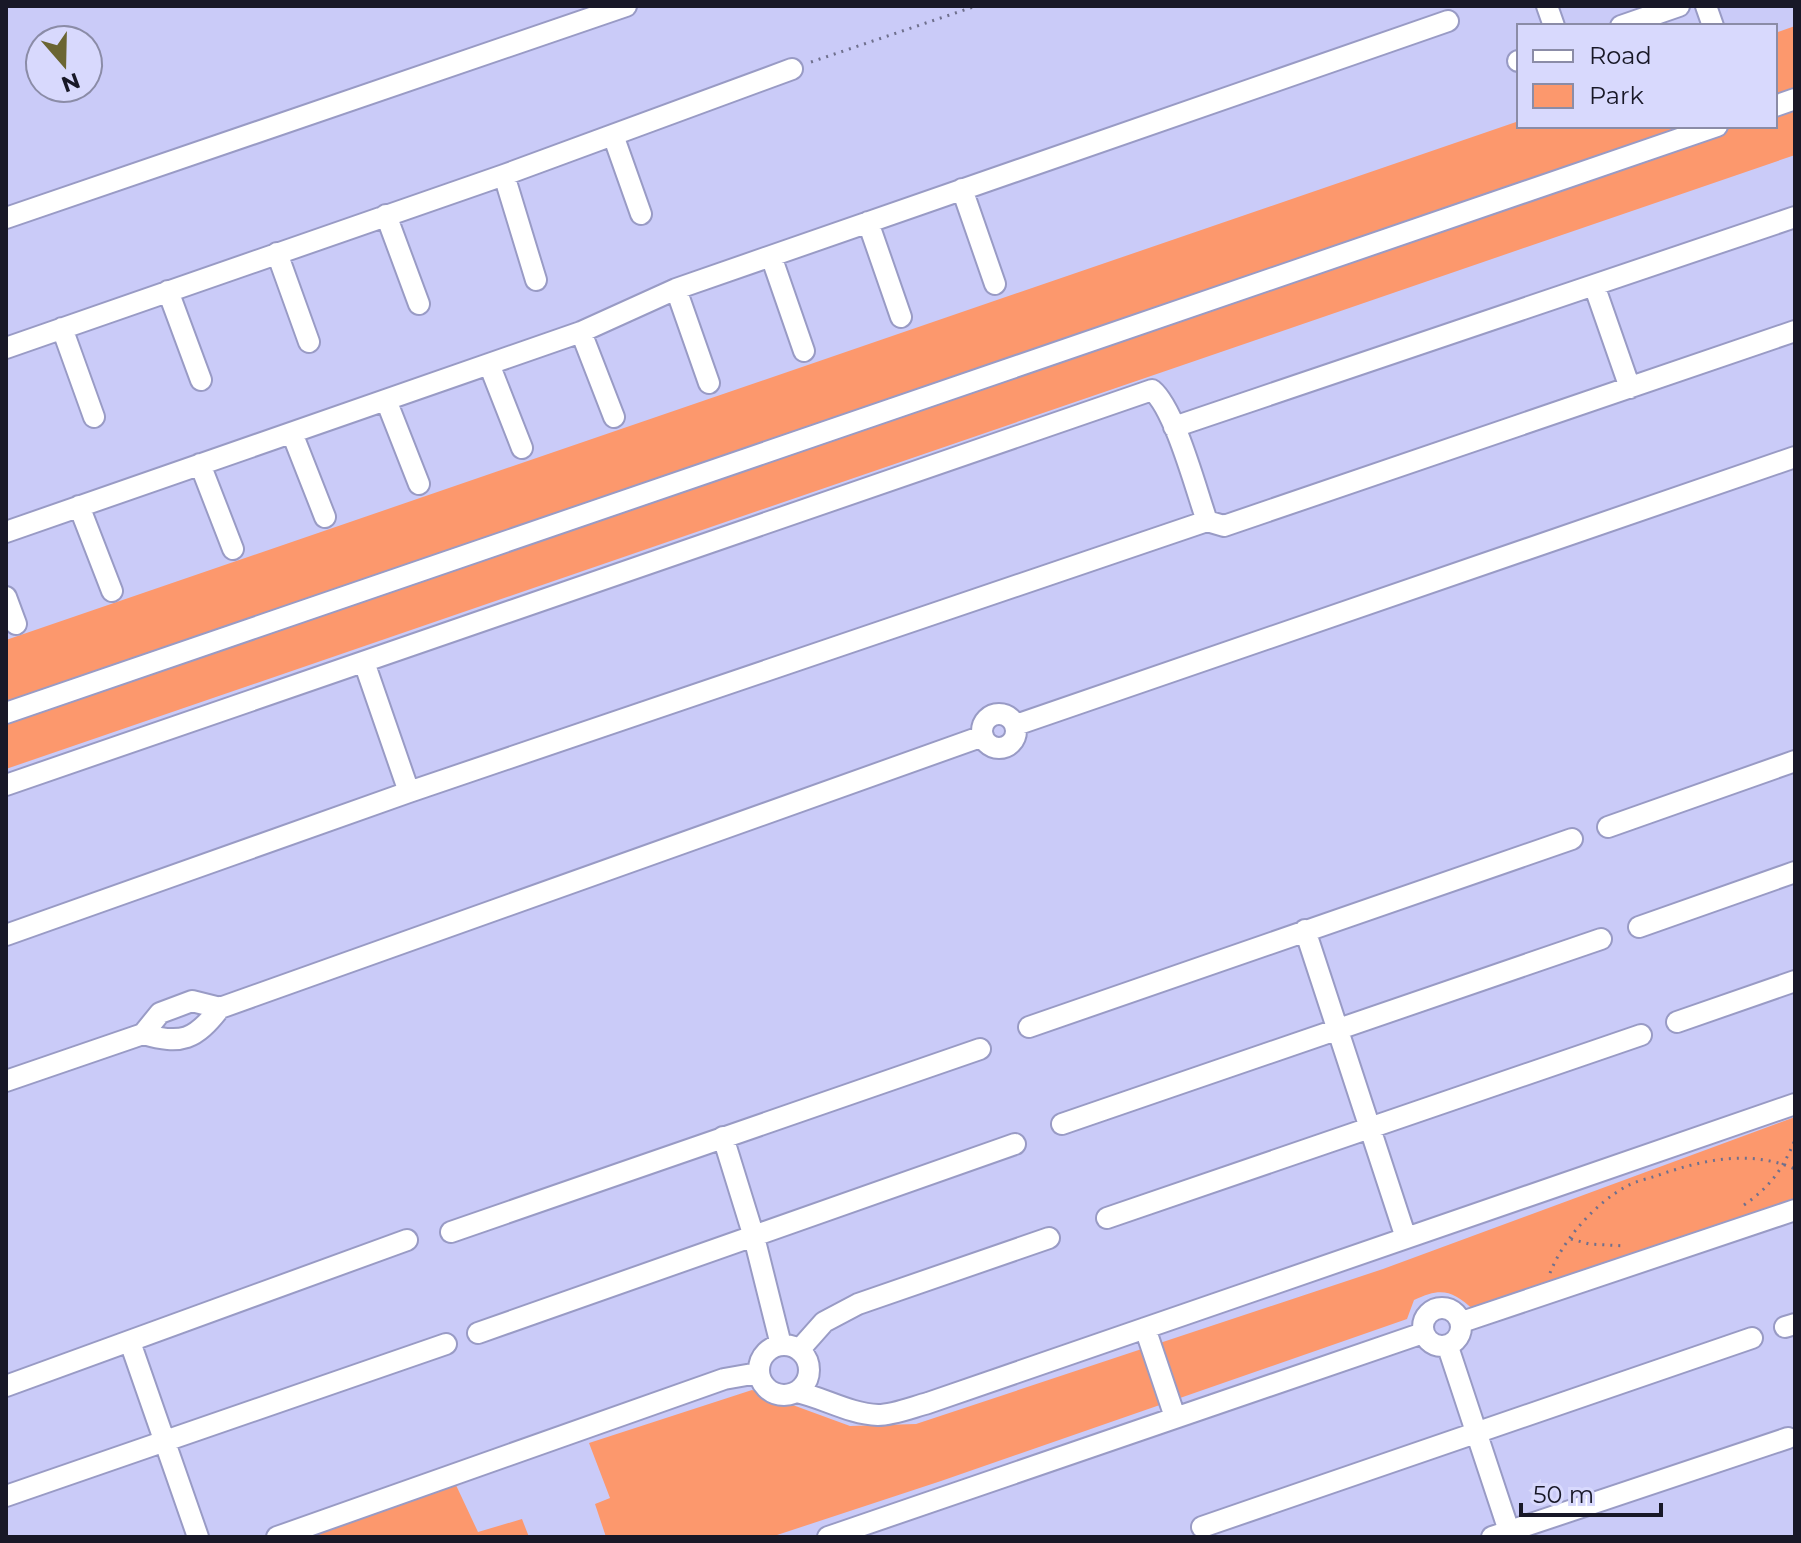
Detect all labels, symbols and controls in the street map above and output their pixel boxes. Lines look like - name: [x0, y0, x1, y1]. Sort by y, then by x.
- north arrow: [24, 24, 104, 104]
- legend: [1517, 24, 1777, 128]
- text: Road: [1589, 41, 1652, 70]
- text: N: [58, 67, 84, 98]
- text: Park: [1589, 81, 1644, 110]
- scale bar: [1521, 1467, 1661, 1517]
- text: 50 m: [1533, 1480, 1594, 1509]

